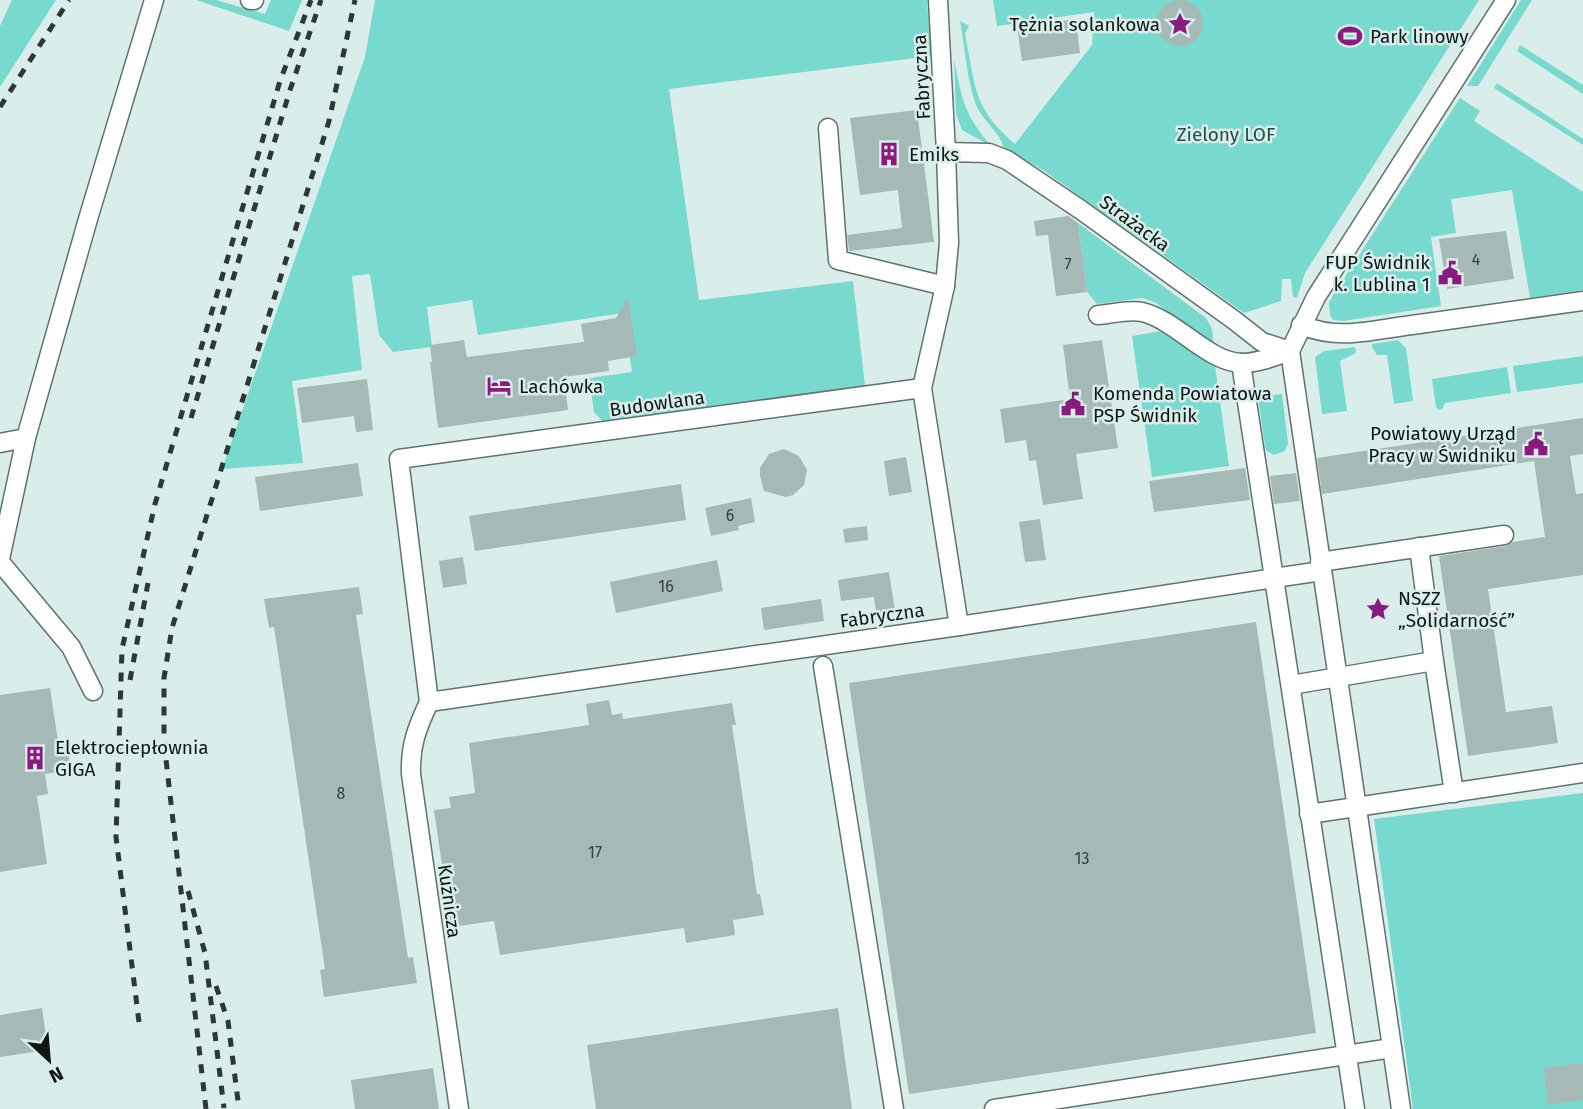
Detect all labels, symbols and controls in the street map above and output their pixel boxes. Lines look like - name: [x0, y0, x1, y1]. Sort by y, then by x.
- place icon: Tężnia solankowa: [1166, 10, 1194, 38]
- place label: Tężnia solankowa: [1010, 13, 1160, 36]
- sports icon: Park linowy: [1336, 22, 1364, 50]
- place label: Park linowy: [1370, 25, 1469, 48]
- street label: Fabryczna: [908, 34, 935, 120]
- park label: Zielony LOF: [1177, 123, 1275, 146]
- building icon: Emiks: [875, 140, 903, 168]
- place label: Emiks: [909, 143, 959, 166]
- street label: Strażacka: [1095, 190, 1174, 257]
- house number: 4: [1472, 250, 1481, 269]
- place label: FUP Świdnik k. Lublina 1: [1325, 251, 1430, 296]
- house number: 7: [1064, 255, 1072, 274]
- public building icon: FUP Świdnik k. Lublina 1: [1436, 259, 1464, 287]
- hotel icon: Lachówka: [485, 372, 513, 400]
- place label: Lachówka: [519, 375, 603, 398]
- place label: Komenda Powiatowa PSP Świdnik: [1093, 382, 1272, 427]
- street label: Budowlana: [608, 385, 706, 422]
- public building icon: Komenda Powiatowa PSP Świdnik: [1059, 390, 1087, 418]
- place label: Powiatowy Urząd Pracy w Świdniku: [1368, 422, 1516, 467]
- public building icon: Powiatowy Urząd Pracy w Świdniku: [1522, 430, 1550, 458]
- house number: 6: [726, 506, 734, 525]
- house number: 16: [658, 577, 674, 596]
- place label: NSZZ „Solidarność”: [1398, 587, 1515, 632]
- place icon: NSZZ „Solidarność”: [1364, 595, 1392, 623]
- street label: Fabryczna: [838, 598, 926, 633]
- place label: Elektrociepłownia GIGA: [55, 736, 209, 781]
- building icon: Elektrociepłownia GIGA: [21, 744, 49, 772]
- house number: 8: [337, 784, 346, 803]
- house number: 17: [588, 843, 602, 862]
- house number: 13: [1075, 849, 1089, 868]
- street label: Kuźnicza: [433, 863, 466, 939]
- north arrow: [14, 1025, 84, 1095]
- text: N: [46, 1062, 67, 1088]

